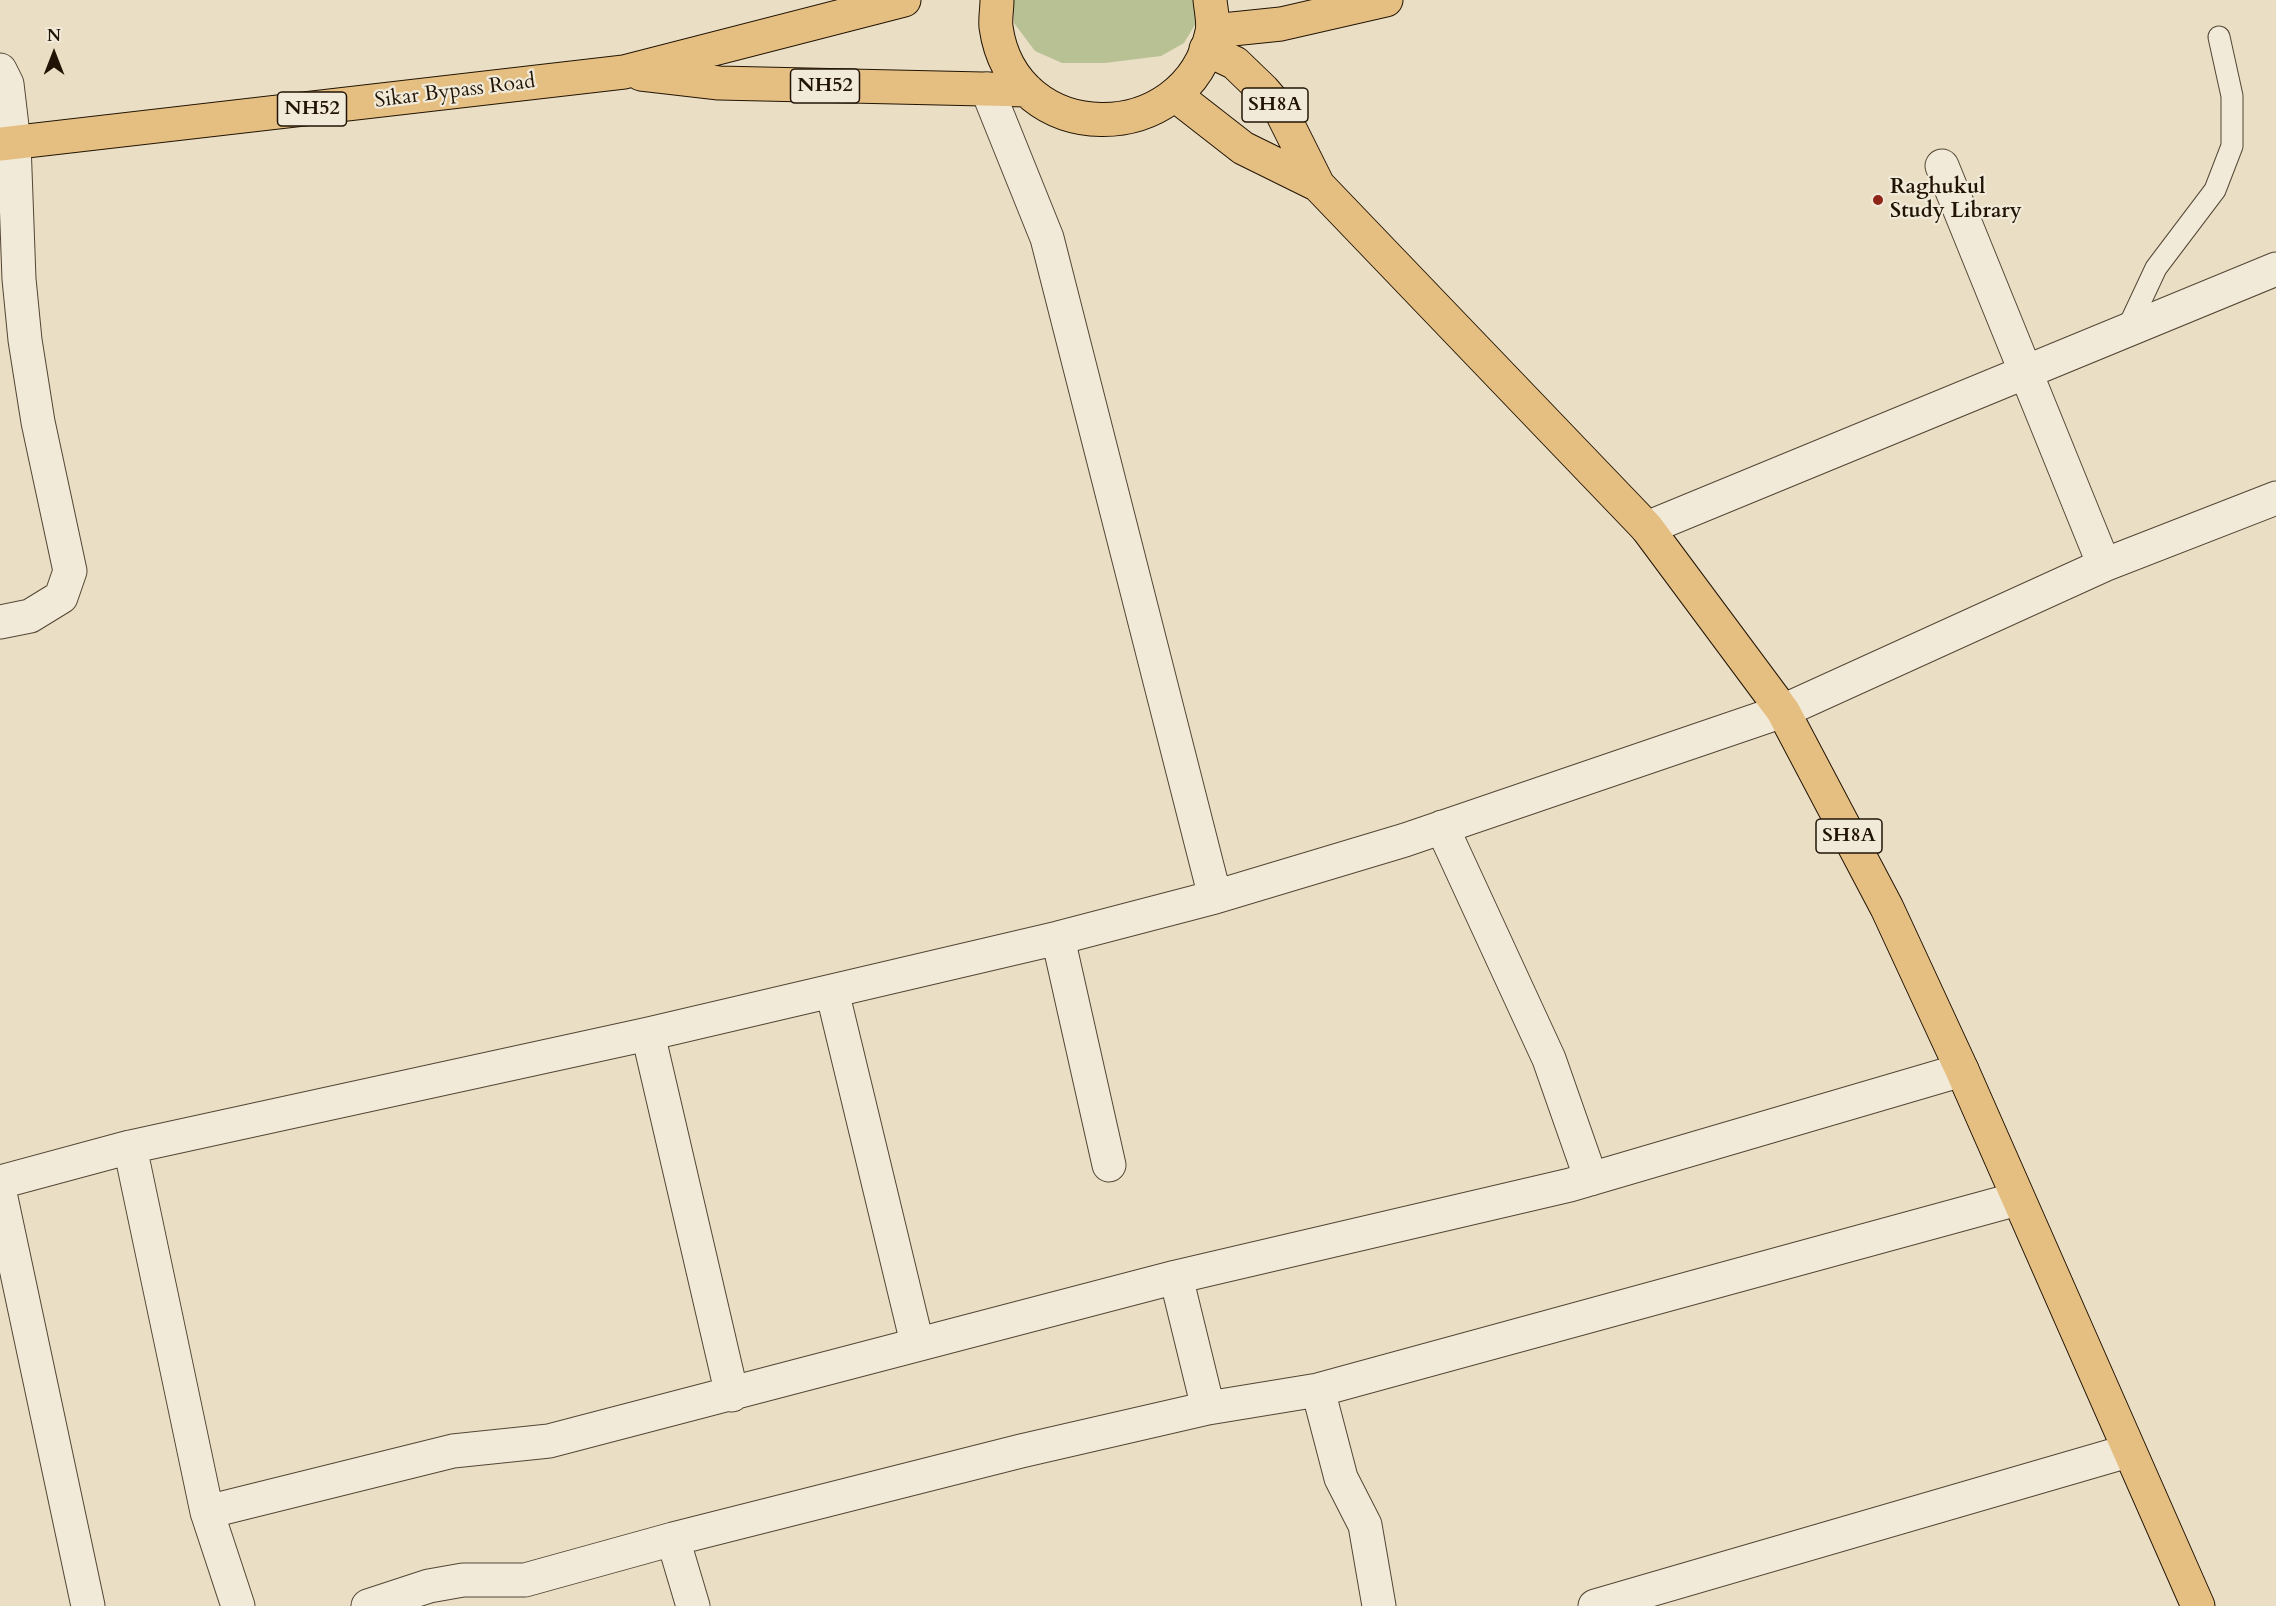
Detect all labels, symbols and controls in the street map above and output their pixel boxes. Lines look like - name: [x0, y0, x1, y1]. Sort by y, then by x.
- north arrow: [24, 24, 84, 84]
- text: N: [47, 25, 61, 47]
- road number: NH52: [790, 69, 860, 103]
- street label: Sikar Bypass Road: [373, 70, 537, 114]
- road number: SH8A: [1242, 88, 1308, 122]
- road number: NH52: [278, 92, 346, 126]
- place label: Raghukul Study Library: [1890, 175, 2022, 225]
- marker: Raghukul Study Library: [1871, 193, 1885, 207]
- road number: SH8A: [1816, 819, 1882, 853]

